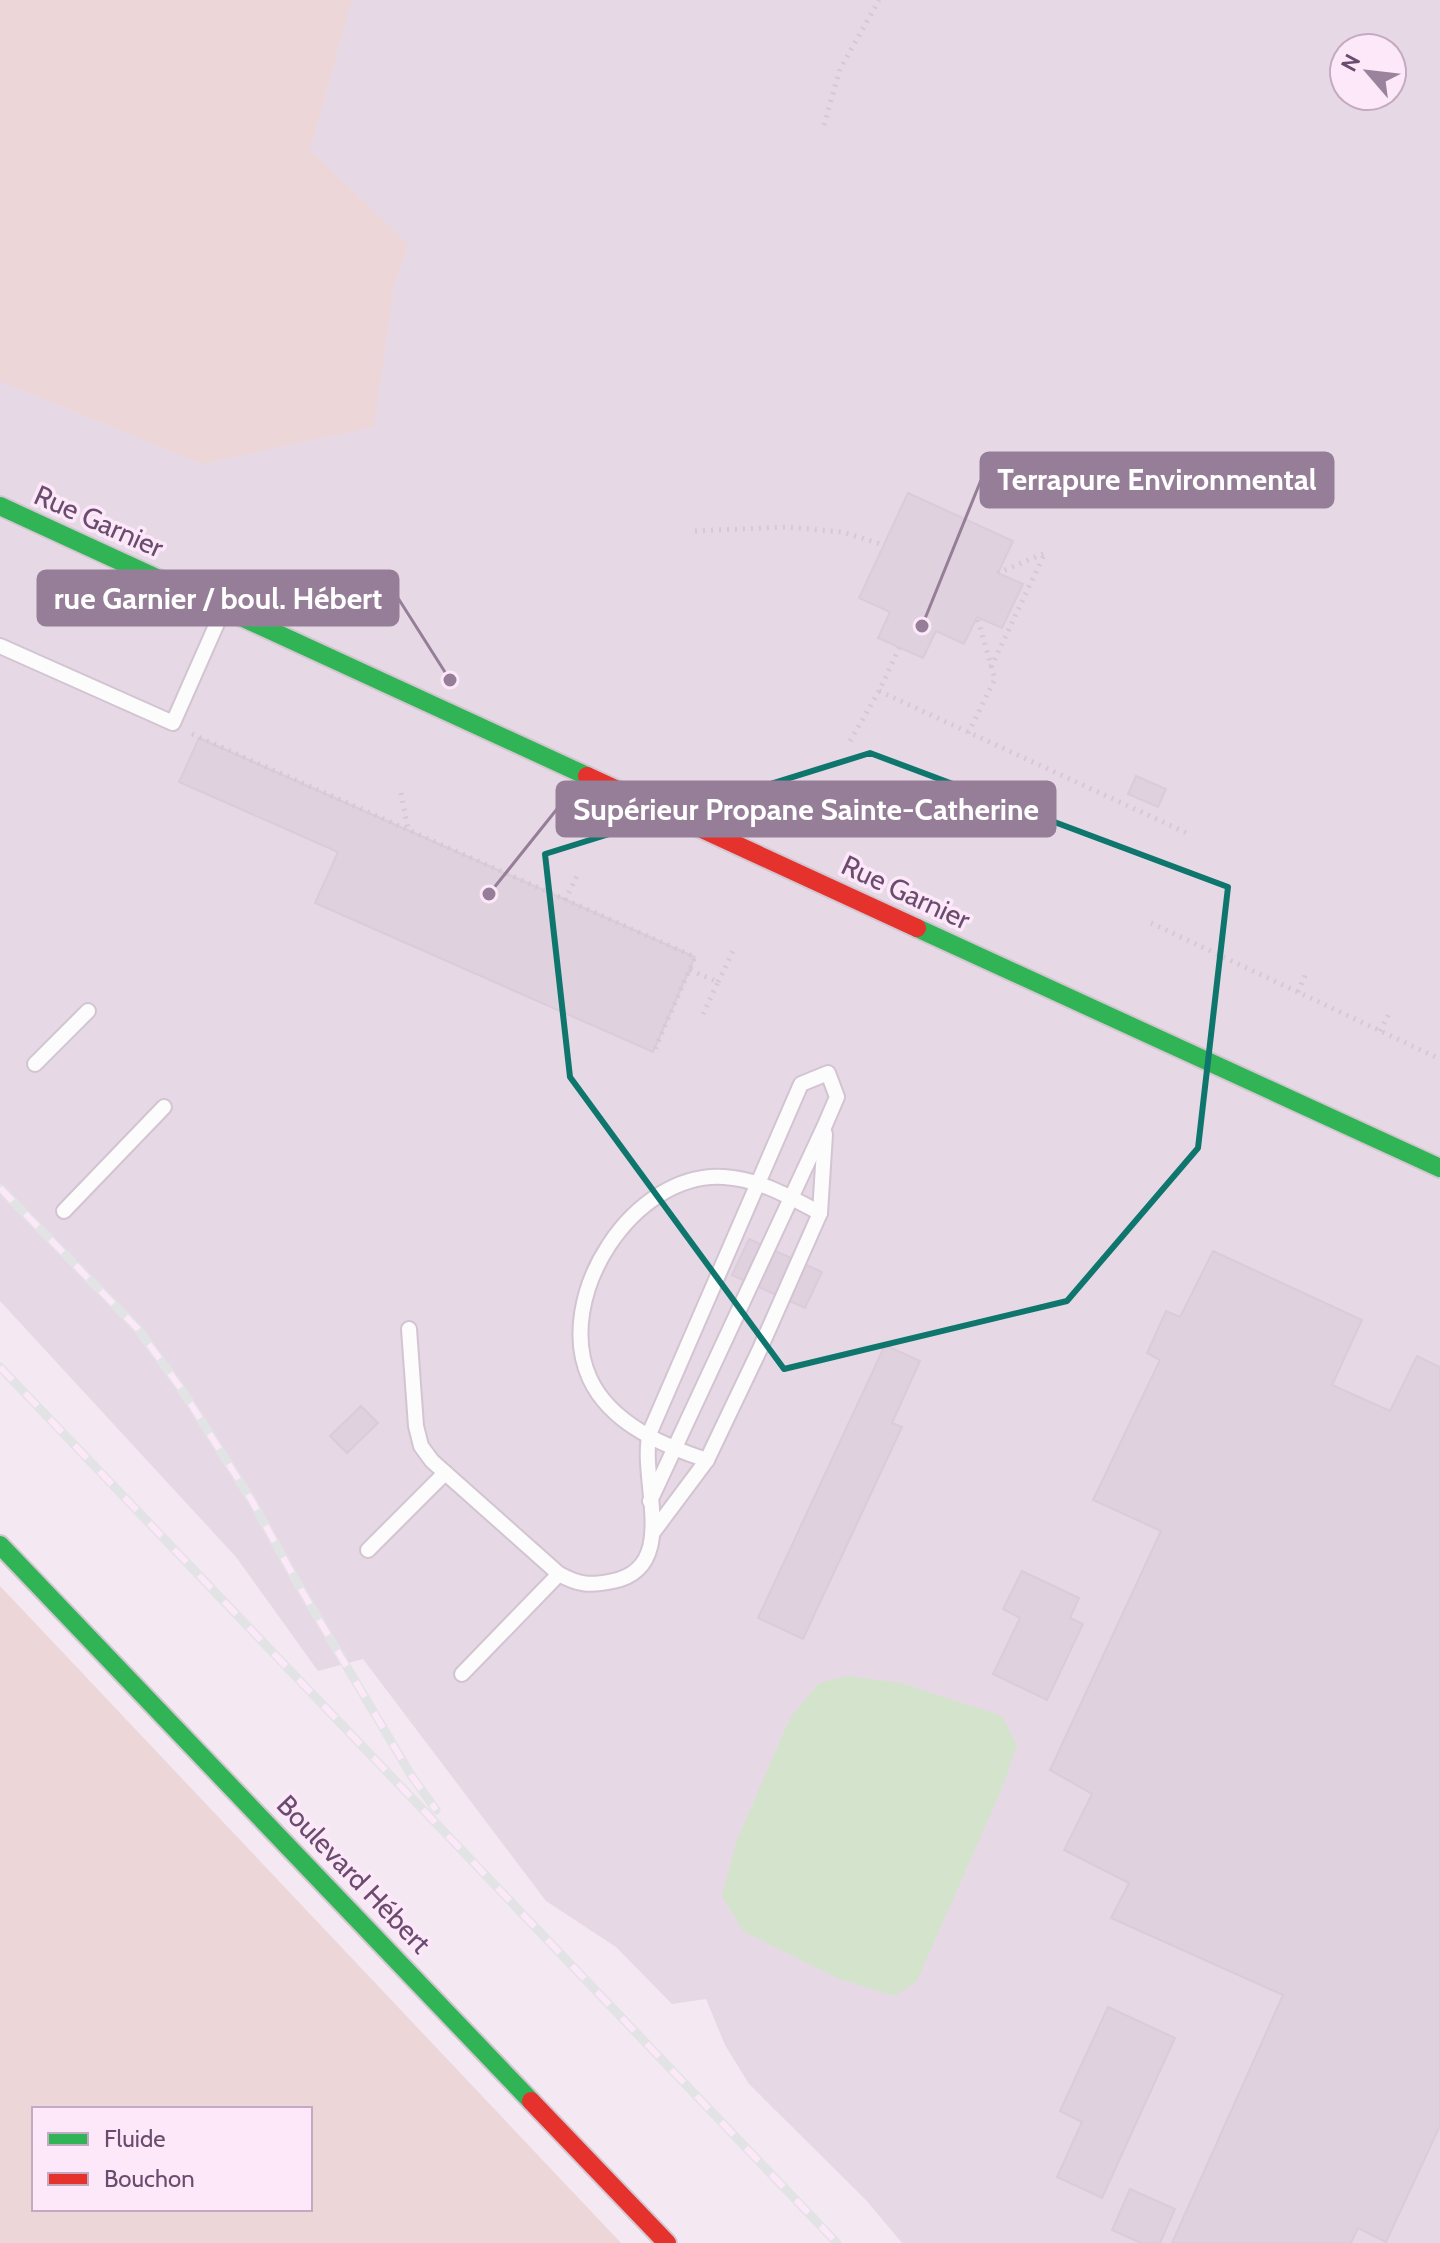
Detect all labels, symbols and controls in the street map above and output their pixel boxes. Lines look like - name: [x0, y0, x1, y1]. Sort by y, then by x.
- north arrow: [1328, 32, 1408, 112]
- text: N: [1335, 50, 1366, 76]
- callout: Terrapure Environmental: [981, 453, 1333, 507]
- text: Terrapure Environmental: [997, 461, 1317, 498]
- street label: Rue Garnier: [29, 477, 169, 565]
- callout: rue Garnier / boul. Hébert: [38, 571, 398, 625]
- text: rue Garnier / boul. Hébert: [54, 580, 382, 617]
- callout: Supérieur Propane Sainte-Catherine: [557, 782, 1055, 836]
- text: Supérieur Propane Sainte-Catherine: [573, 791, 1039, 828]
- street label: Rue Garnier: [836, 847, 976, 937]
- street label: Boulevard Hébert: [270, 1788, 438, 1960]
- legend: [32, 2107, 312, 2211]
- text: Fluide: [104, 2124, 166, 2153]
- text: Bouchon: [104, 2164, 195, 2193]

